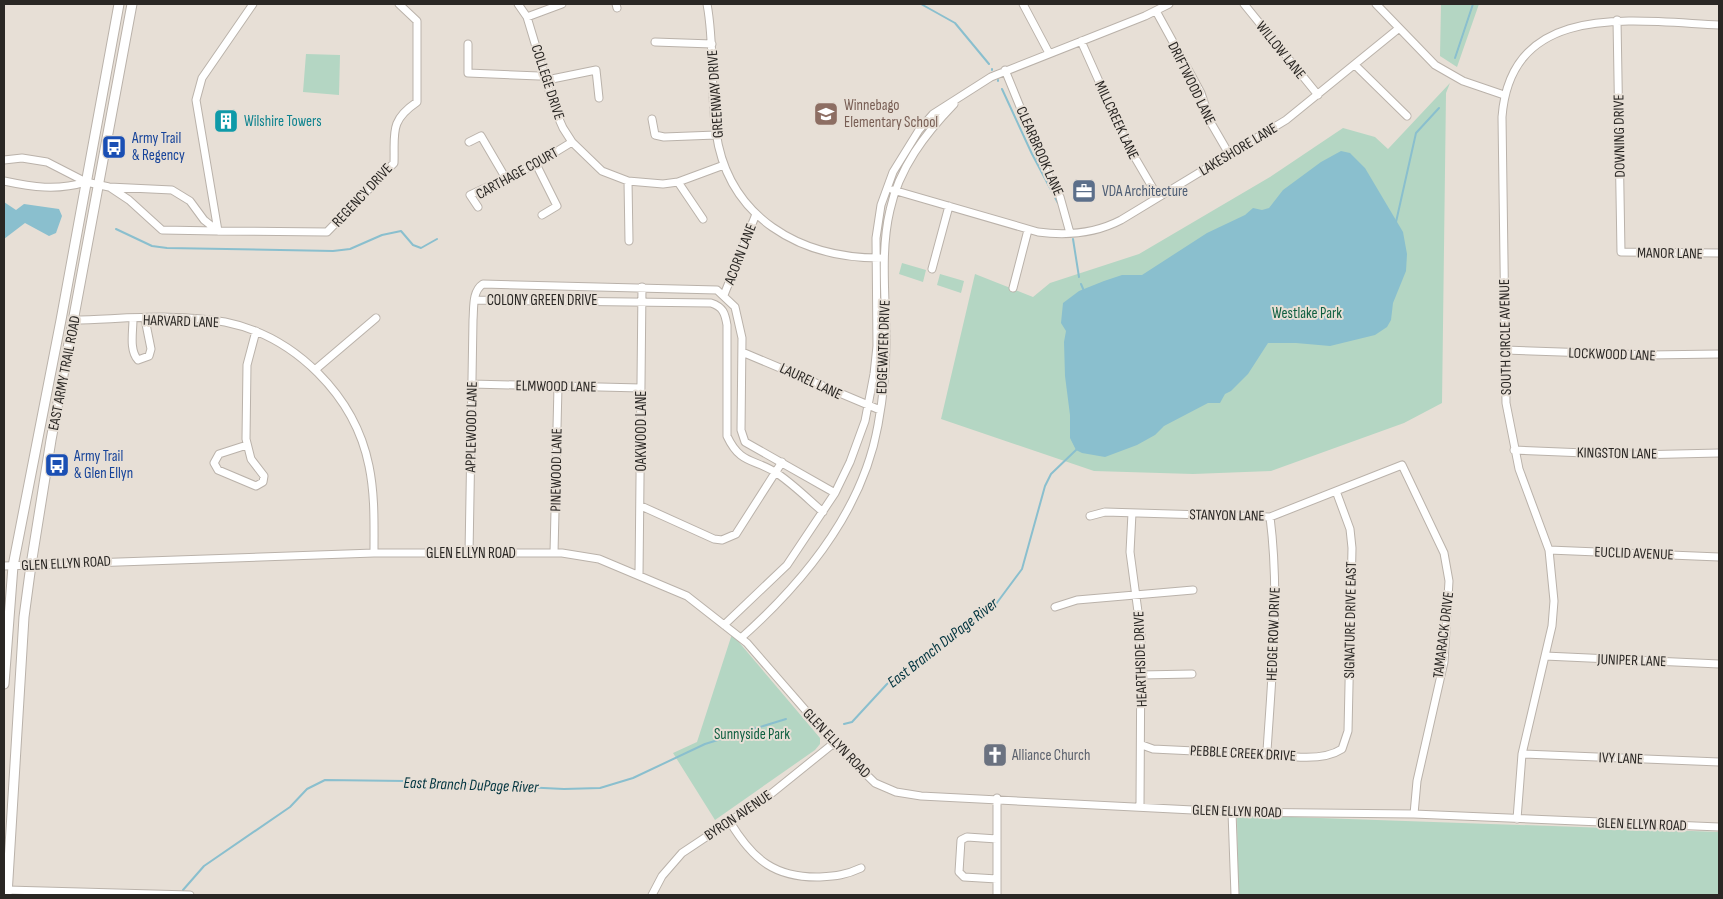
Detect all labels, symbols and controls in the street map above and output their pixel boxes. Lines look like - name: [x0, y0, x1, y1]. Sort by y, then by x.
- street label: WILLOW LANE: [1252, 18, 1310, 83]
- street label: DRIFTWOOD LANE: [1163, 39, 1220, 128]
- street label: COLLEGE DRIVE: [526, 42, 569, 122]
- street label: GREENWAY DRIVE: [703, 49, 728, 139]
- street label: MILLCREEK LANE: [1090, 78, 1143, 163]
- street label: DOWNING DRIVE: [1609, 94, 1630, 178]
- place label: Winnebago Elementary School: [844, 96, 938, 132]
- school or university icon: Winnebago Elementary School: [813, 101, 839, 127]
- street label: CLEARBROOK LANE: [1011, 104, 1068, 199]
- building icon: Wilshire Towers: [213, 108, 239, 134]
- place label: Wilshire Towers: [244, 112, 322, 131]
- street label: LAKESHORE LANE: [1196, 119, 1281, 180]
- place label: Army Trail & Regency: [131, 129, 185, 165]
- bus stop icon: Army Trail & Regency: [101, 134, 127, 160]
- street label: CARTHAGE COURT: [473, 143, 562, 204]
- street label: REGENCY DRIVE: [328, 159, 397, 231]
- office icon: VDA Architecture: [1071, 178, 1097, 204]
- place label: VDA Architecture: [1102, 182, 1188, 201]
- street label: ACORN LANE: [720, 221, 761, 288]
- street label: MANOR LANE: [1637, 243, 1703, 264]
- street label: SOUTH CIRCLE AVENUE: [1495, 279, 1516, 395]
- street label: COLONY GREEN DRIVE: [487, 291, 597, 310]
- street label: EDGEWATER DRIVE: [872, 300, 895, 394]
- park label: Westlake Park: [1272, 304, 1342, 323]
- street label: HARVARD LANE: [143, 311, 219, 332]
- street label: EAST ARMY TRAIL ROAD: [44, 314, 85, 432]
- street label: LOCKWOOD LANE: [1568, 343, 1656, 366]
- street label: LAUREL LANE: [777, 359, 845, 404]
- street label: ELMWOOD LANE: [515, 376, 597, 397]
- street label: APPLEWOOD LANE: [461, 381, 482, 474]
- street label: OAKWOOD LANE: [632, 391, 651, 471]
- street label: PINEWOOD LANE: [546, 428, 567, 512]
- street label: KINGSTON LANE: [1577, 443, 1657, 464]
- place label: Army Trail & Glen Ellyn: [73, 447, 133, 483]
- bus stop icon: Army Trail & Glen Ellyn: [44, 452, 70, 478]
- street label: STANYON LANE: [1189, 505, 1265, 526]
- street label: EUCLID AVENUE: [1594, 543, 1674, 564]
- street label: GLEN ELLYN ROAD: [426, 544, 516, 563]
- street label: GLEN ELLYN ROAD: [21, 552, 111, 575]
- street label: SIGNATURE DRIVE EAST: [1340, 561, 1361, 679]
- street label: HEDGE ROW DRIVE: [1262, 587, 1285, 681]
- street label: TAMARACK DRIVE: [1429, 591, 1458, 679]
- water label: East Branch DuPage River: [884, 594, 1002, 692]
- street label: HEARTHSIDE DRIVE: [1129, 611, 1152, 707]
- street label: JUNIPER LANE: [1596, 650, 1667, 671]
- street label: GLEN ELLYN ROAD: [799, 704, 875, 782]
- park label: Sunnyside Park: [714, 725, 790, 744]
- street label: PEBBLE CREEK DRIVE: [1190, 741, 1296, 766]
- church icon: Alliance Church: [982, 742, 1008, 768]
- place label: Alliance Church: [1011, 746, 1090, 765]
- street label: IVY LANE: [1598, 748, 1644, 769]
- water label: East Branch DuPage River: [403, 774, 539, 797]
- street label: BYRON AVENUE: [701, 786, 776, 845]
- street label: GLEN ELLYN ROAD: [1192, 800, 1282, 823]
- street label: GLEN ELLYN ROAD: [1597, 813, 1687, 836]

